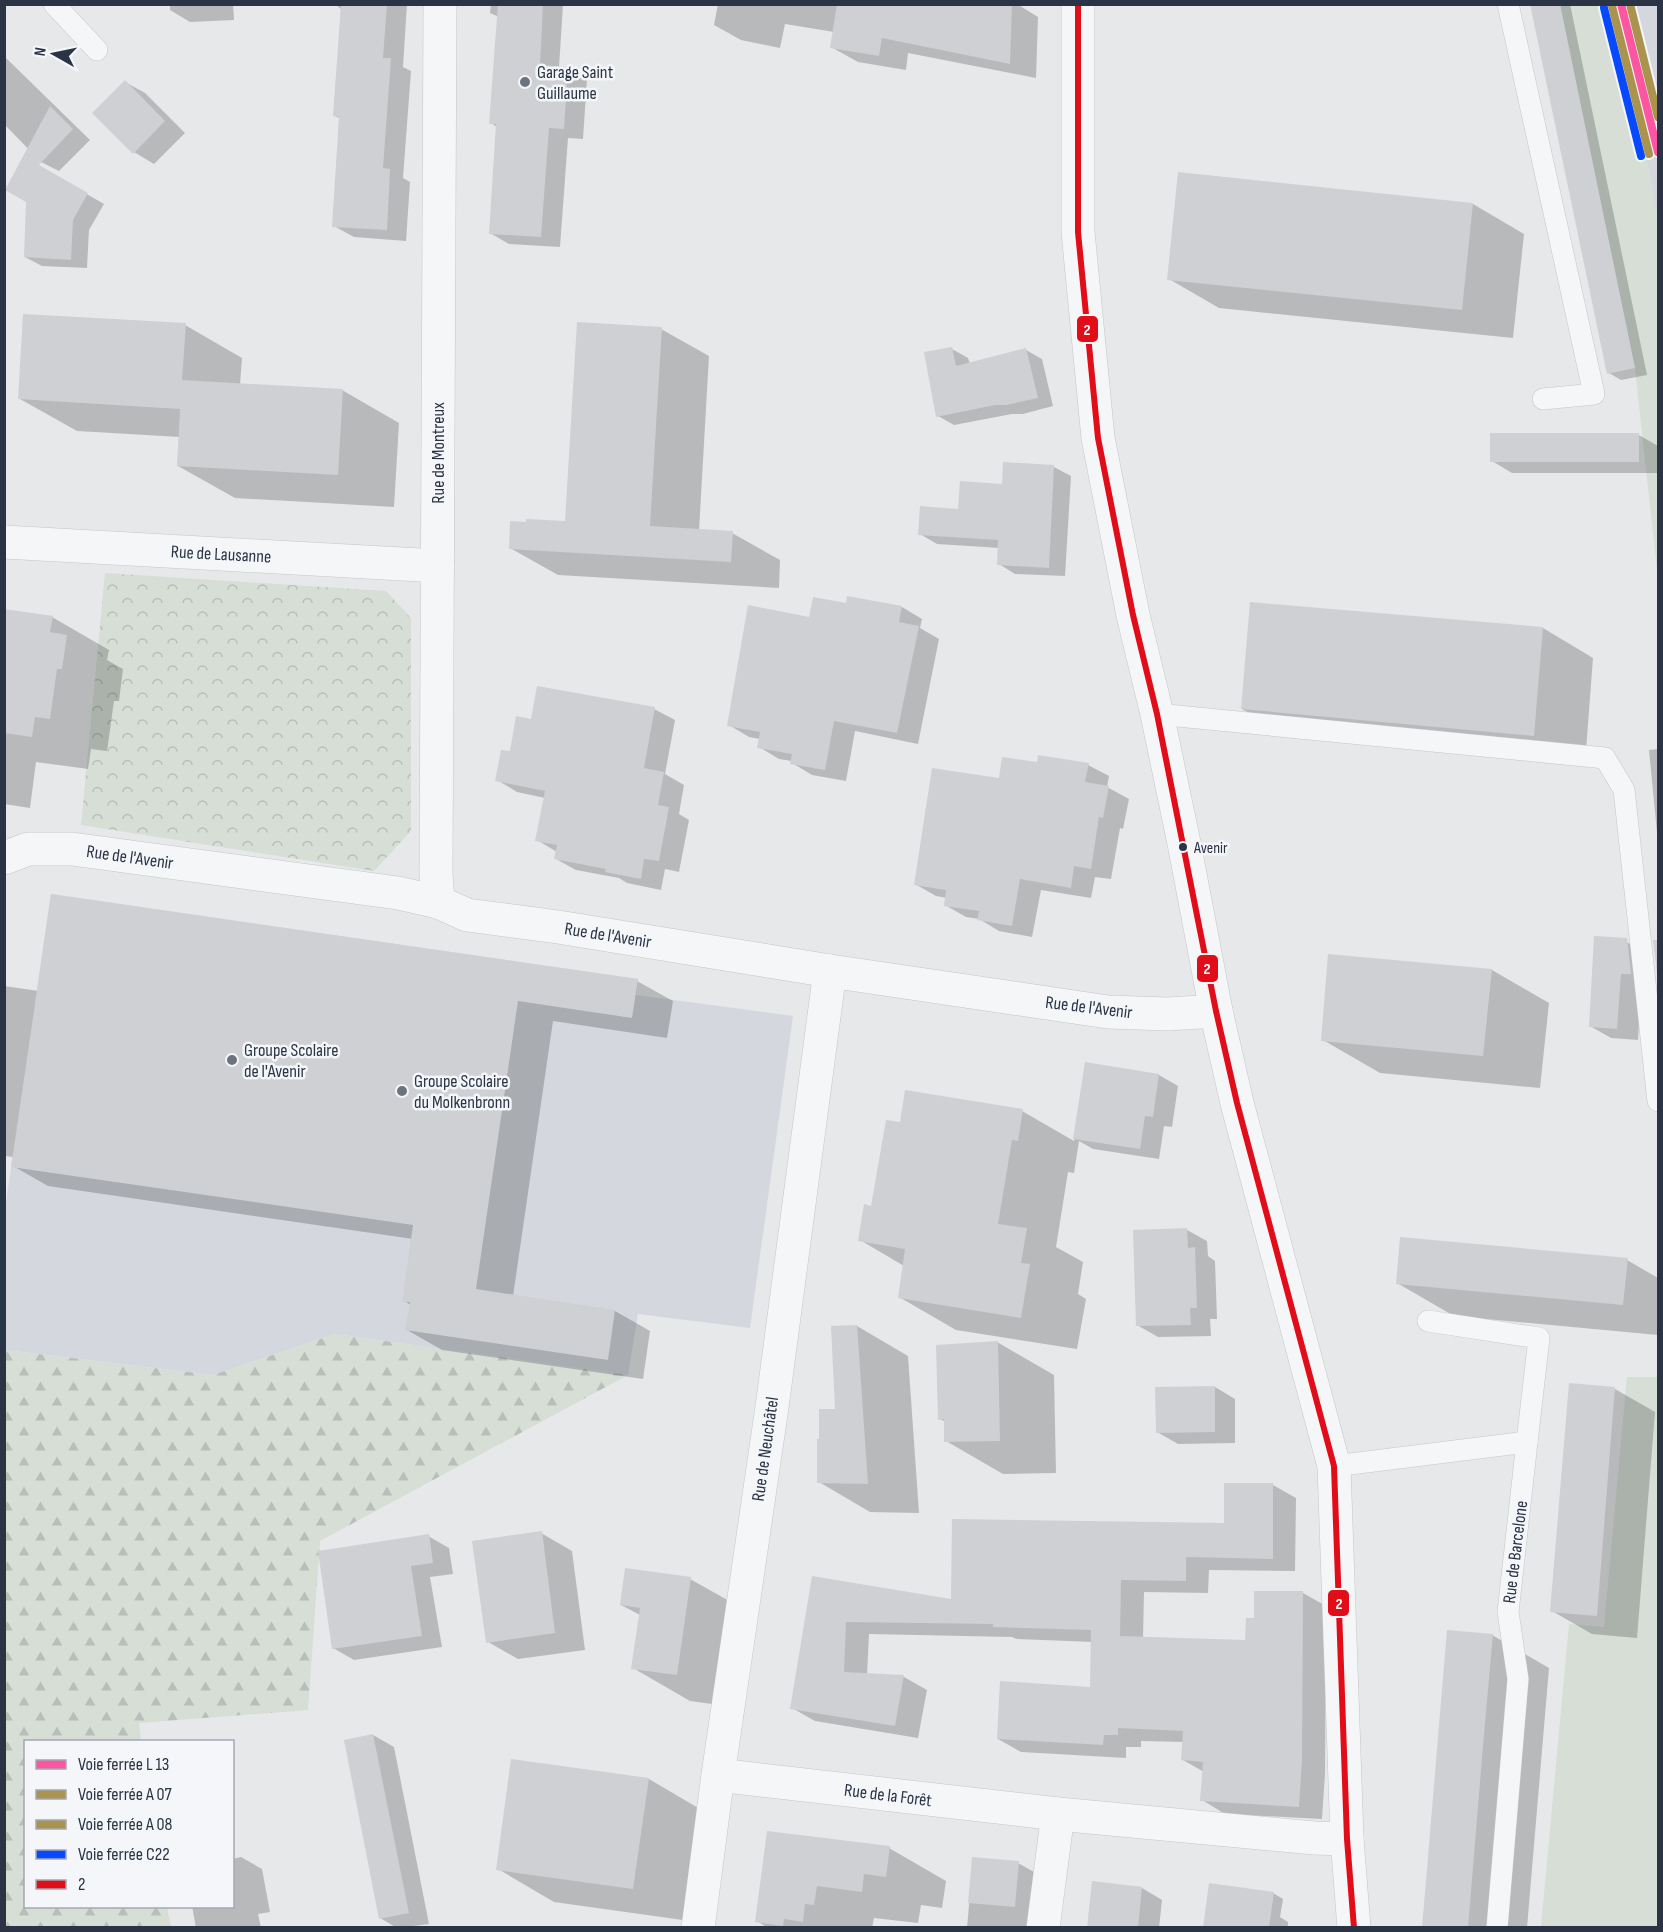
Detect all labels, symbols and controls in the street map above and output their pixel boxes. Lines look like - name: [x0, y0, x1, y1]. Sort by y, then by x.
- north arrow: [24, 24, 84, 84]
- text: N: [31, 46, 51, 58]
- place label: Garage Saint Guillaume: [537, 62, 614, 104]
- marker: Garage Saint Guillaume: [518, 75, 532, 89]
- line badge: 2: [1076, 315, 1099, 343]
- text: 2: [1083, 321, 1091, 340]
- street label: Rue de Montreux: [428, 402, 449, 504]
- street label: Rue de Lausanne: [170, 541, 272, 568]
- place label: Avenir: [1193, 839, 1228, 858]
- street label: Rue de l'Avenir: [85, 841, 175, 874]
- marker: Avenir: [1177, 841, 1189, 853]
- street label: Rue de l'Avenir: [563, 918, 653, 953]
- line badge: 2: [1196, 954, 1219, 983]
- text: 2: [1203, 960, 1211, 979]
- street label: Rue de l'Avenir: [1044, 992, 1134, 1023]
- place label: Groupe Scolaire de l'Avenir: [244, 1040, 338, 1082]
- marker: Groupe Scolaire de l'Avenir: [225, 1053, 239, 1067]
- place label: Groupe Scolaire du Molkenbronn: [414, 1071, 510, 1113]
- marker: Groupe Scolaire du Molkenbronn: [395, 1084, 409, 1098]
- street label: Rue de Neuchâtel: [748, 1395, 783, 1503]
- street label: Rue de Barcelone: [1499, 1499, 1532, 1605]
- line badge: 2: [1327, 1589, 1350, 1617]
- text: 2: [1335, 1595, 1343, 1614]
- legend: [24, 1740, 234, 1908]
- text: Voie ferrée L 13: [78, 1754, 169, 1775]
- street label: Rue de la Forêt: [843, 1780, 934, 1811]
- text: Voie ferrée A 07: [78, 1784, 172, 1805]
- text: Voie ferrée A 08: [78, 1814, 172, 1835]
- text: Voie ferrée C22: [78, 1844, 170, 1865]
- text: 2: [78, 1874, 85, 1895]

